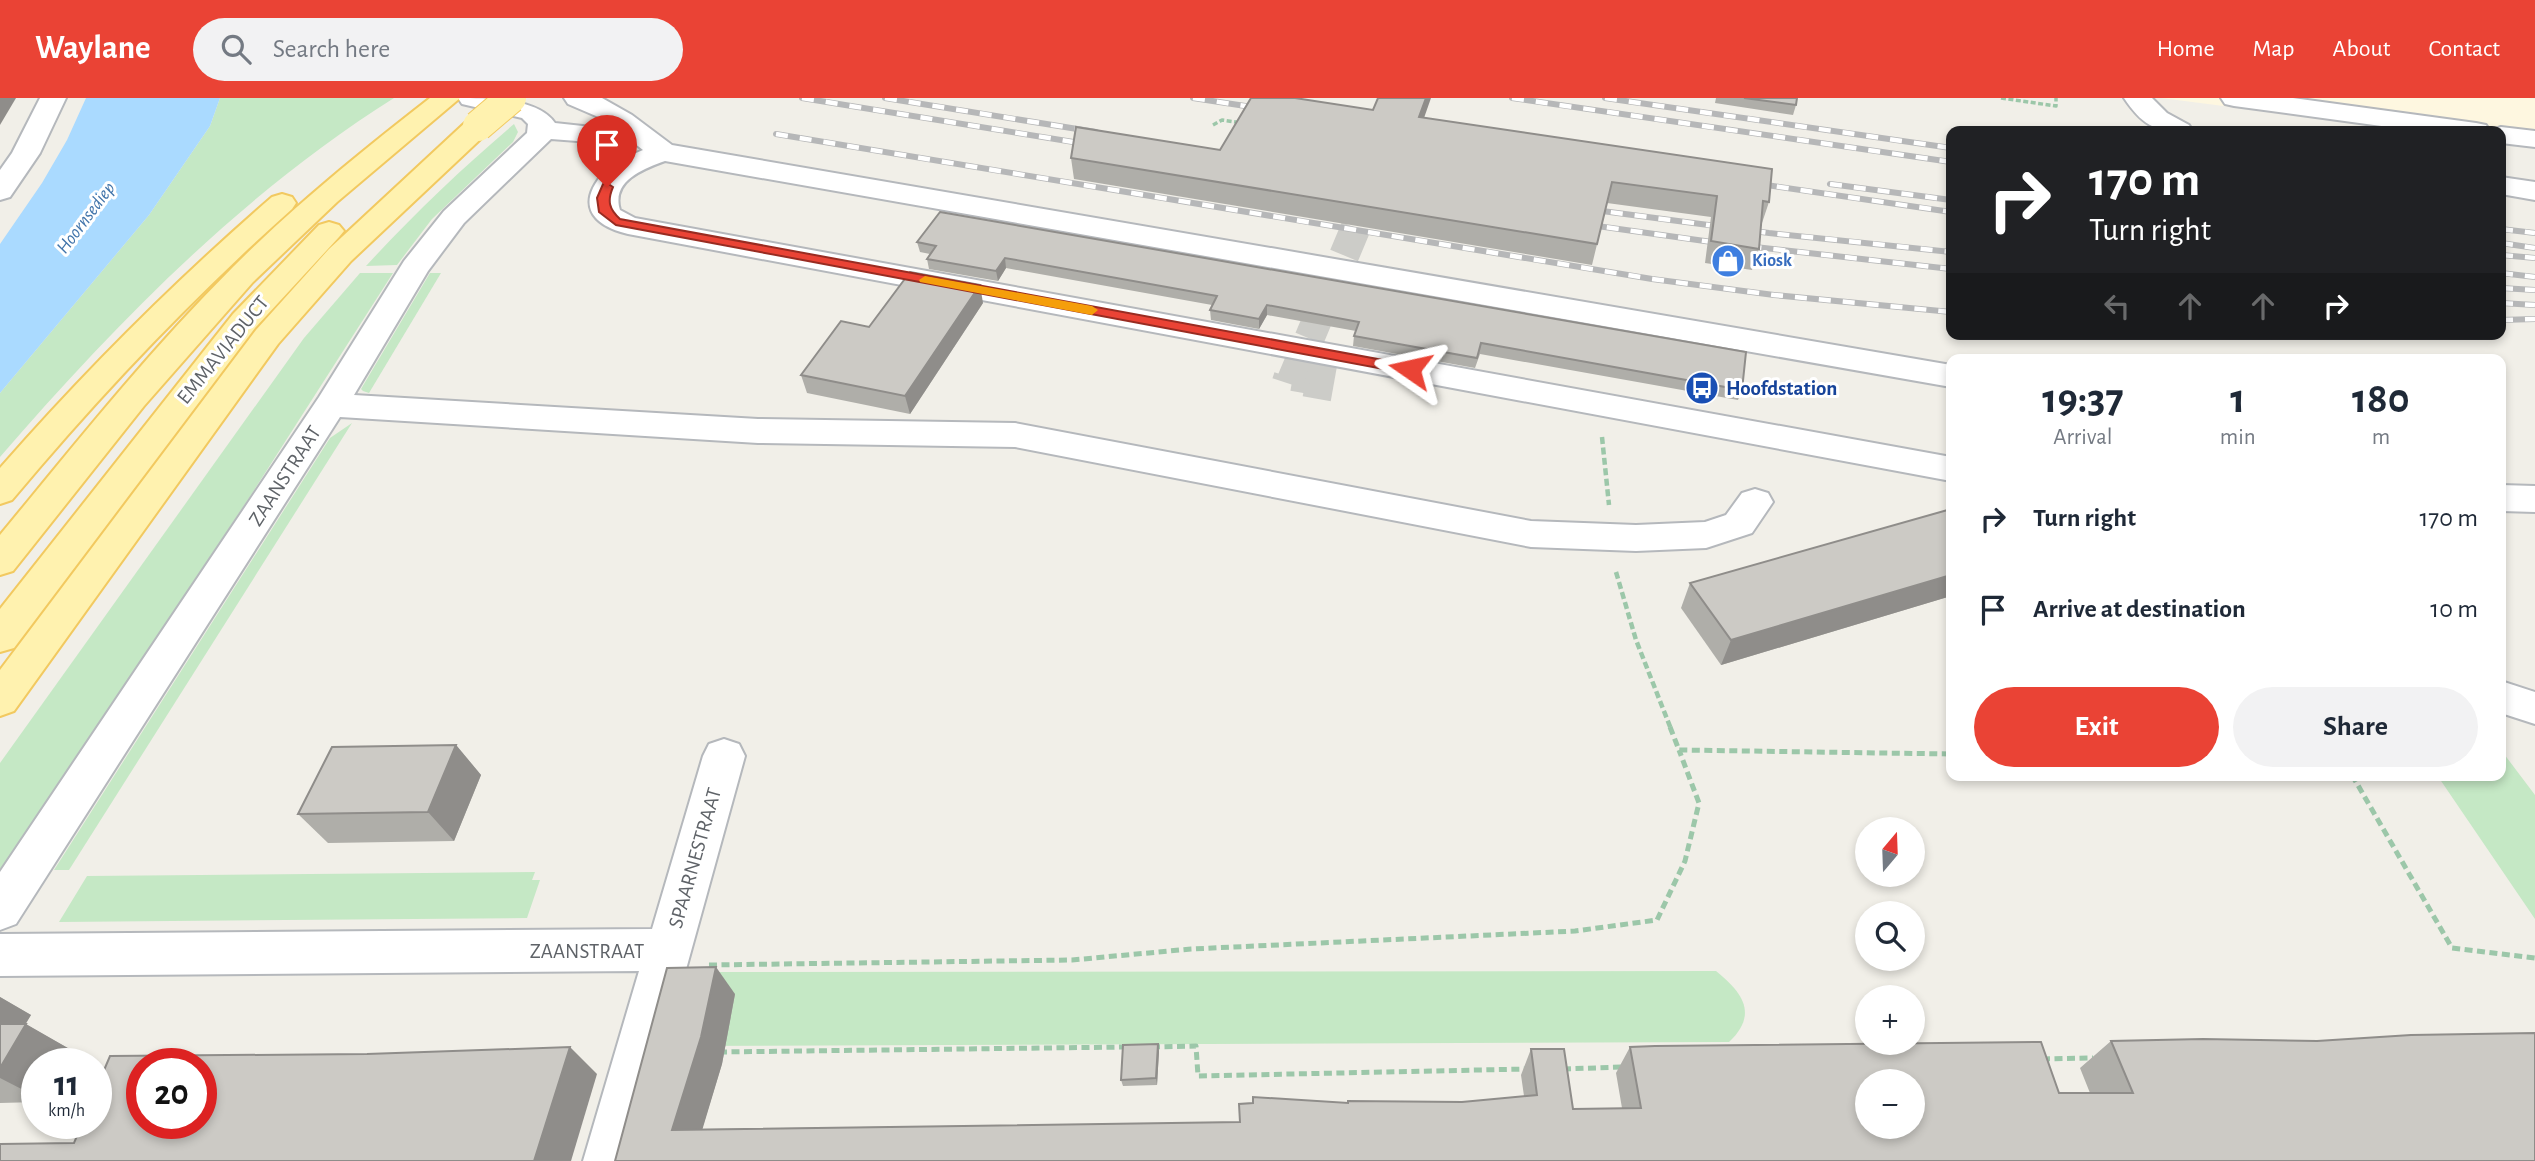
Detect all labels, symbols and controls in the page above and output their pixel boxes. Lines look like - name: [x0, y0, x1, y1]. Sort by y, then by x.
- search box: [193, 18, 683, 81]
- icon: search: [217, 30, 255, 68]
- text: Waylane: [35, 32, 151, 65]
- text: Search here: [273, 36, 390, 62]
- text: Home: [2157, 37, 2215, 61]
- text: Map: [2253, 37, 2295, 61]
- text: About: [2333, 37, 2390, 61]
- text: Contact: [2428, 37, 2500, 61]
- pin: [577, 115, 637, 187]
- icon: arrive: [588, 126, 626, 164]
- icon: right: [1974, 154, 2065, 245]
- text: 170 m: [2089, 156, 2200, 205]
- water label: Hoornsediep: [53, 179, 119, 257]
- text: Turn right: [2089, 214, 2211, 246]
- shop icon: Kiosk: [1709, 242, 1747, 280]
- place label: Kiosk: [1752, 252, 1792, 270]
- icon: left: [2098, 287, 2136, 325]
- icon: ahead: [2171, 287, 2209, 325]
- icon: ahead: [2244, 287, 2282, 325]
- icon: right: [2317, 287, 2355, 325]
- street label: EMMAVIADUCT: [173, 292, 273, 408]
- position arrow: [1373, 332, 1447, 406]
- bus stop icon: Hoofdstation: [1683, 369, 1721, 407]
- place label: Hoofdstation: [1726, 378, 1837, 399]
- text: 19:37: [2042, 378, 2124, 420]
- text: 1: [2230, 378, 2245, 420]
- text: 180: [2352, 378, 2410, 420]
- street label: ZAANSTRAAT: [245, 422, 325, 530]
- text: Arrival: [2053, 426, 2112, 449]
- text: min: [2220, 426, 2256, 449]
- text: m: [2372, 426, 2390, 449]
- icon: right: [1974, 500, 2012, 538]
- text: Turn right: [2033, 505, 2136, 531]
- text: 170 m: [2419, 505, 2478, 531]
- icon: arrive: [1974, 591, 2012, 629]
- text: Arrive at destination: [2033, 596, 2246, 622]
- text: 10 m: [2430, 596, 2478, 622]
- button: Exit: [1974, 687, 2219, 767]
- button: Share: [2233, 687, 2478, 767]
- street label: SPAARNESTRAAT: [665, 785, 725, 931]
- north arrow: [1855, 817, 1925, 887]
- map controls: [1855, 817, 1925, 1139]
- button: search: [1855, 901, 1925, 971]
- street label: ZAANSTRAAT: [530, 941, 644, 962]
- button: +: [1855, 985, 1925, 1055]
- speed limit sign: 20: [126, 1048, 217, 1139]
- text: 11: [54, 1067, 79, 1102]
- button: −: [1855, 1069, 1925, 1139]
- text: km/h: [48, 1102, 85, 1120]

